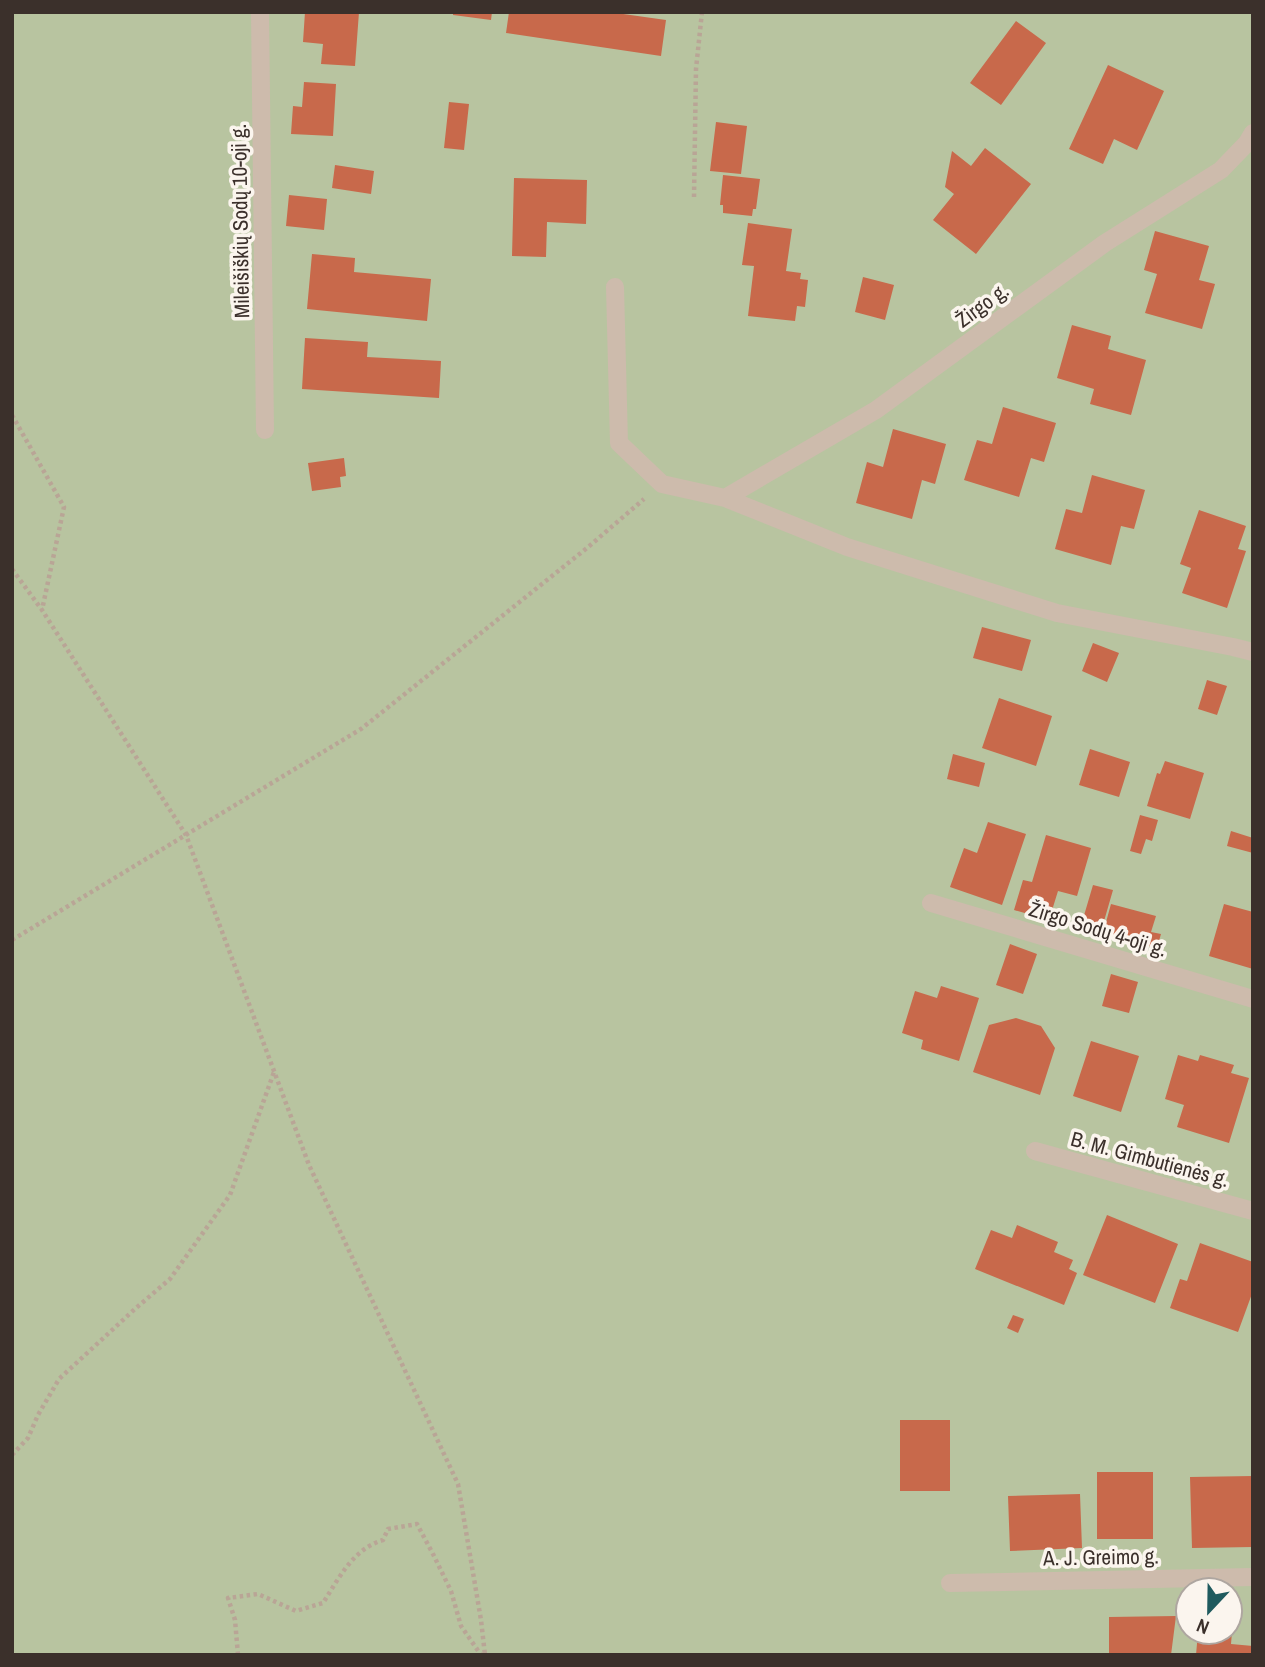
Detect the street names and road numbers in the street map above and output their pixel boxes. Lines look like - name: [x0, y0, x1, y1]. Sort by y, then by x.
- street label: Mileišiškių Sodų 10-oji g.: [224, 124, 256, 318]
- street label: Žirgo g.: [949, 276, 1015, 334]
- street label: Žirgo Sodų 4-oji g.: [1026, 894, 1170, 964]
- street label: B. M. Gimbutienės g.: [1068, 1124, 1232, 1194]
- street label: A. J. Greimo g.: [1042, 1541, 1159, 1573]

